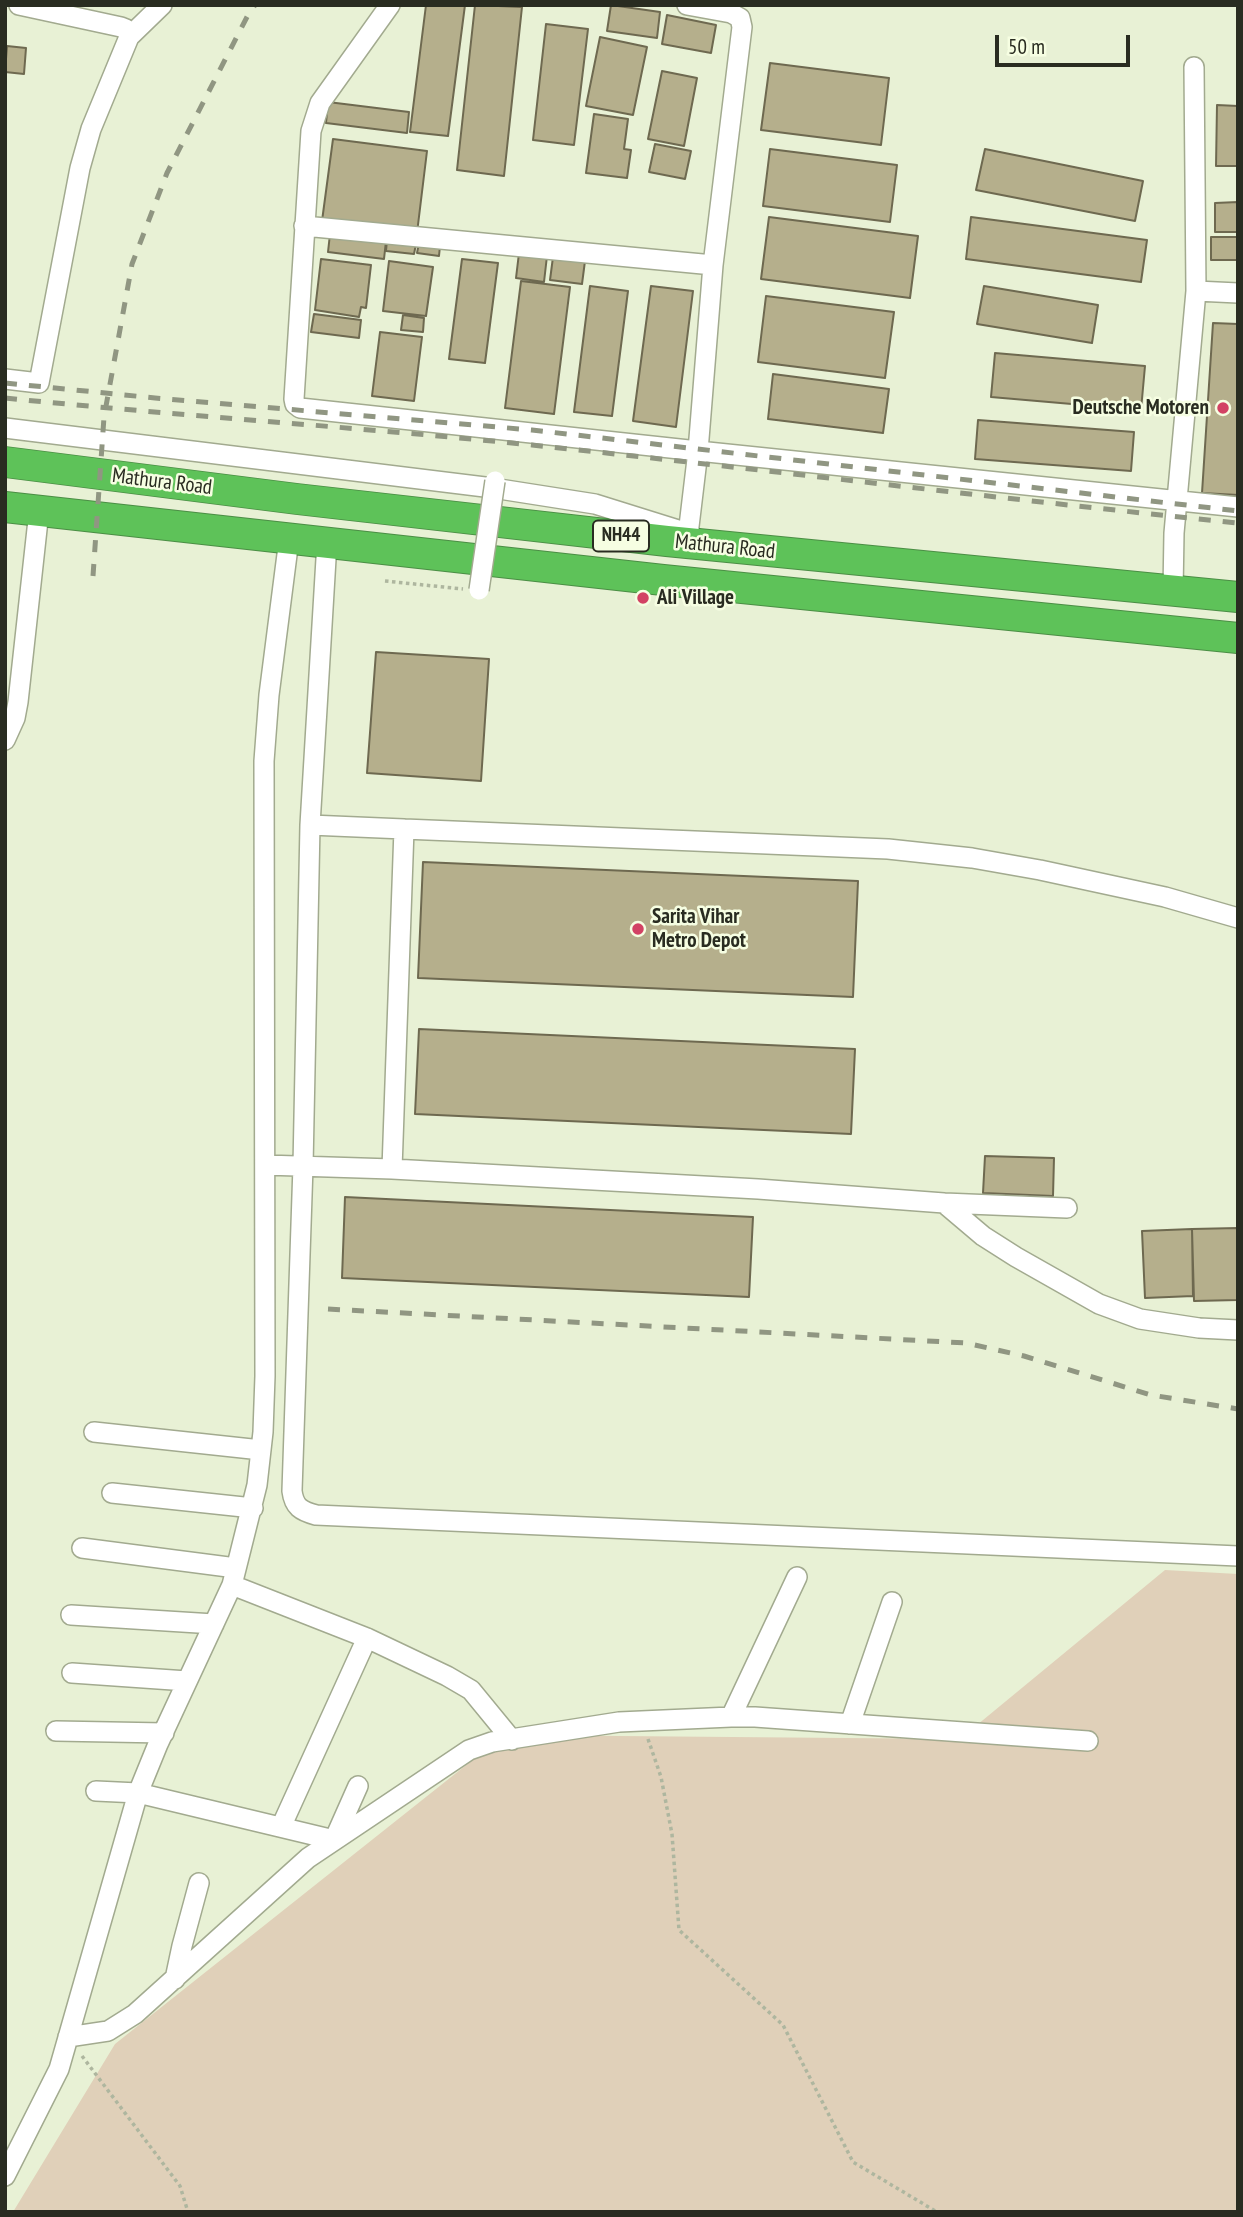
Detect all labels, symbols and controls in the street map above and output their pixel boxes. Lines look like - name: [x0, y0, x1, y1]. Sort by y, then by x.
- scale bar: [998, 21, 1133, 65]
- text: 50 m: [1008, 33, 1045, 60]
- place label: Deutsche Motoren: [1073, 395, 1209, 421]
- marker: Deutsche Motoren: [1215, 400, 1231, 416]
- street label: Mathura Road: [111, 463, 213, 501]
- road number: NH44: [593, 520, 649, 552]
- street label: Mathura Road: [674, 529, 776, 565]
- place label: Ali Village: [657, 585, 734, 611]
- marker: Ali Village: [635, 590, 651, 606]
- place label: Sarita Vihar Metro Depot: [652, 904, 746, 954]
- marker: Sarita Vihar Metro Depot: [630, 921, 646, 937]

